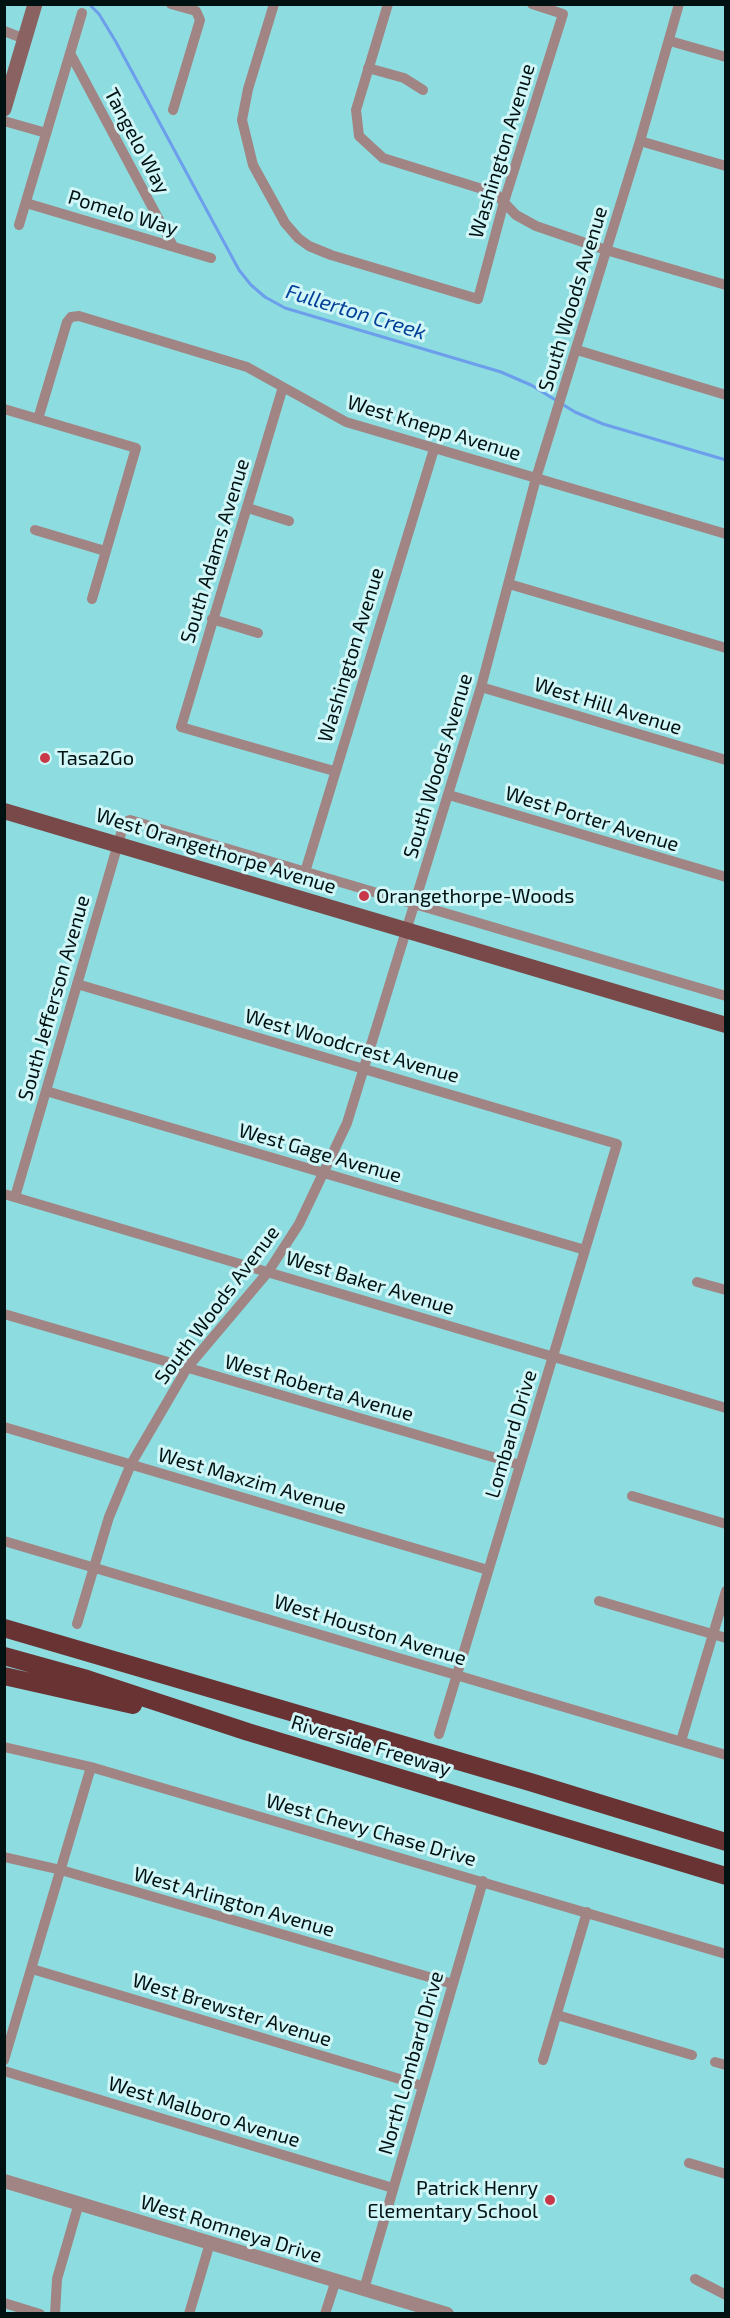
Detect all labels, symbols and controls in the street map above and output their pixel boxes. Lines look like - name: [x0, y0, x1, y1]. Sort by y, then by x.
- street label: Washington Avenue: [464, 61, 540, 241]
- street label: Tangelo Way: [99, 84, 175, 198]
- street label: Pomelo Way: [65, 185, 181, 241]
- street label: South Woods Avenue: [533, 204, 613, 394]
- water label: Fullerton Creek: [283, 279, 429, 345]
- street label: West Knepp Avenue: [344, 390, 524, 466]
- street label: South Adams Avenue: [175, 456, 255, 646]
- street label: Washington Avenue: [313, 565, 389, 745]
- street label: South Woods Avenue: [398, 671, 478, 861]
- street label: West Hill Avenue: [531, 672, 685, 740]
- place label: Tasa2Go: [57, 746, 134, 770]
- marker: Tasa2Go: [38, 751, 52, 765]
- street label: West Porter Avenue: [502, 781, 682, 857]
- street label: West Orangethorpe Avenue: [93, 803, 339, 899]
- place label: Orangethorpe-Woods: [376, 884, 574, 908]
- marker: Orangethorpe-Woods: [357, 889, 371, 903]
- street label: South Jefferson Avenue: [13, 892, 95, 1104]
- street label: West Woodcrest Avenue: [242, 1004, 462, 1088]
- street label: West Gage Avenue: [236, 1118, 404, 1188]
- street label: South Woods Avenue: [150, 1221, 284, 1389]
- street label: West Baker Avenue: [283, 1246, 457, 1320]
- street label: West Roberta Avenue: [222, 1350, 416, 1426]
- street label: Lombard Drive: [480, 1367, 542, 1501]
- street label: West Maxzim Avenue: [155, 1443, 349, 1519]
- street label: West Houston Avenue: [271, 1589, 469, 1671]
- street label: Riverside Freeway: [288, 1710, 454, 1782]
- street label: West Chevy Chase Drive: [263, 1788, 479, 1872]
- street label: West Arlington Avenue: [131, 1862, 337, 1942]
- street label: West Brewster Avenue: [130, 1968, 334, 2052]
- street label: North Lombard Drive: [373, 1968, 449, 2158]
- street label: West Malboro Avenue: [105, 2071, 303, 2153]
- place label: Patrick Henry Elementary School: [367, 2176, 538, 2223]
- street label: West Romneya Drive: [137, 2190, 325, 2268]
- marker: Patrick Henry Elementary School: [543, 2193, 557, 2207]

